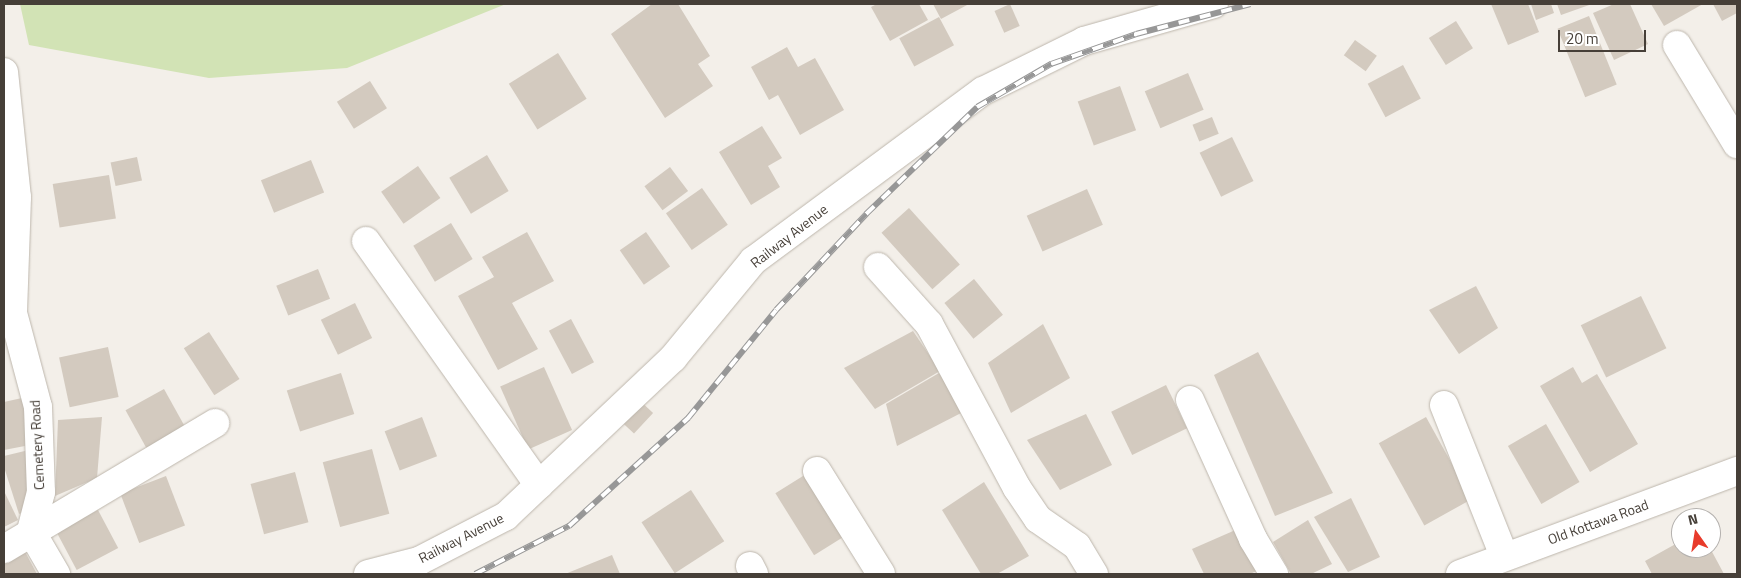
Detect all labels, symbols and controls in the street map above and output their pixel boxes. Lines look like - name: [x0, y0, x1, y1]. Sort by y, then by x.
- scale bar: [1561, 20, 1648, 52]
- text: 20 m: [1566, 27, 1599, 50]
- street label: Railway Avenue: [747, 201, 831, 271]
- street label: Cemetery Road: [26, 399, 48, 491]
- street label: Old Kottawa Road: [1545, 496, 1651, 548]
- north arrow: [1671, 508, 1721, 558]
- text: N: [1686, 508, 1700, 530]
- street label: Railway Avenue: [416, 509, 506, 567]

